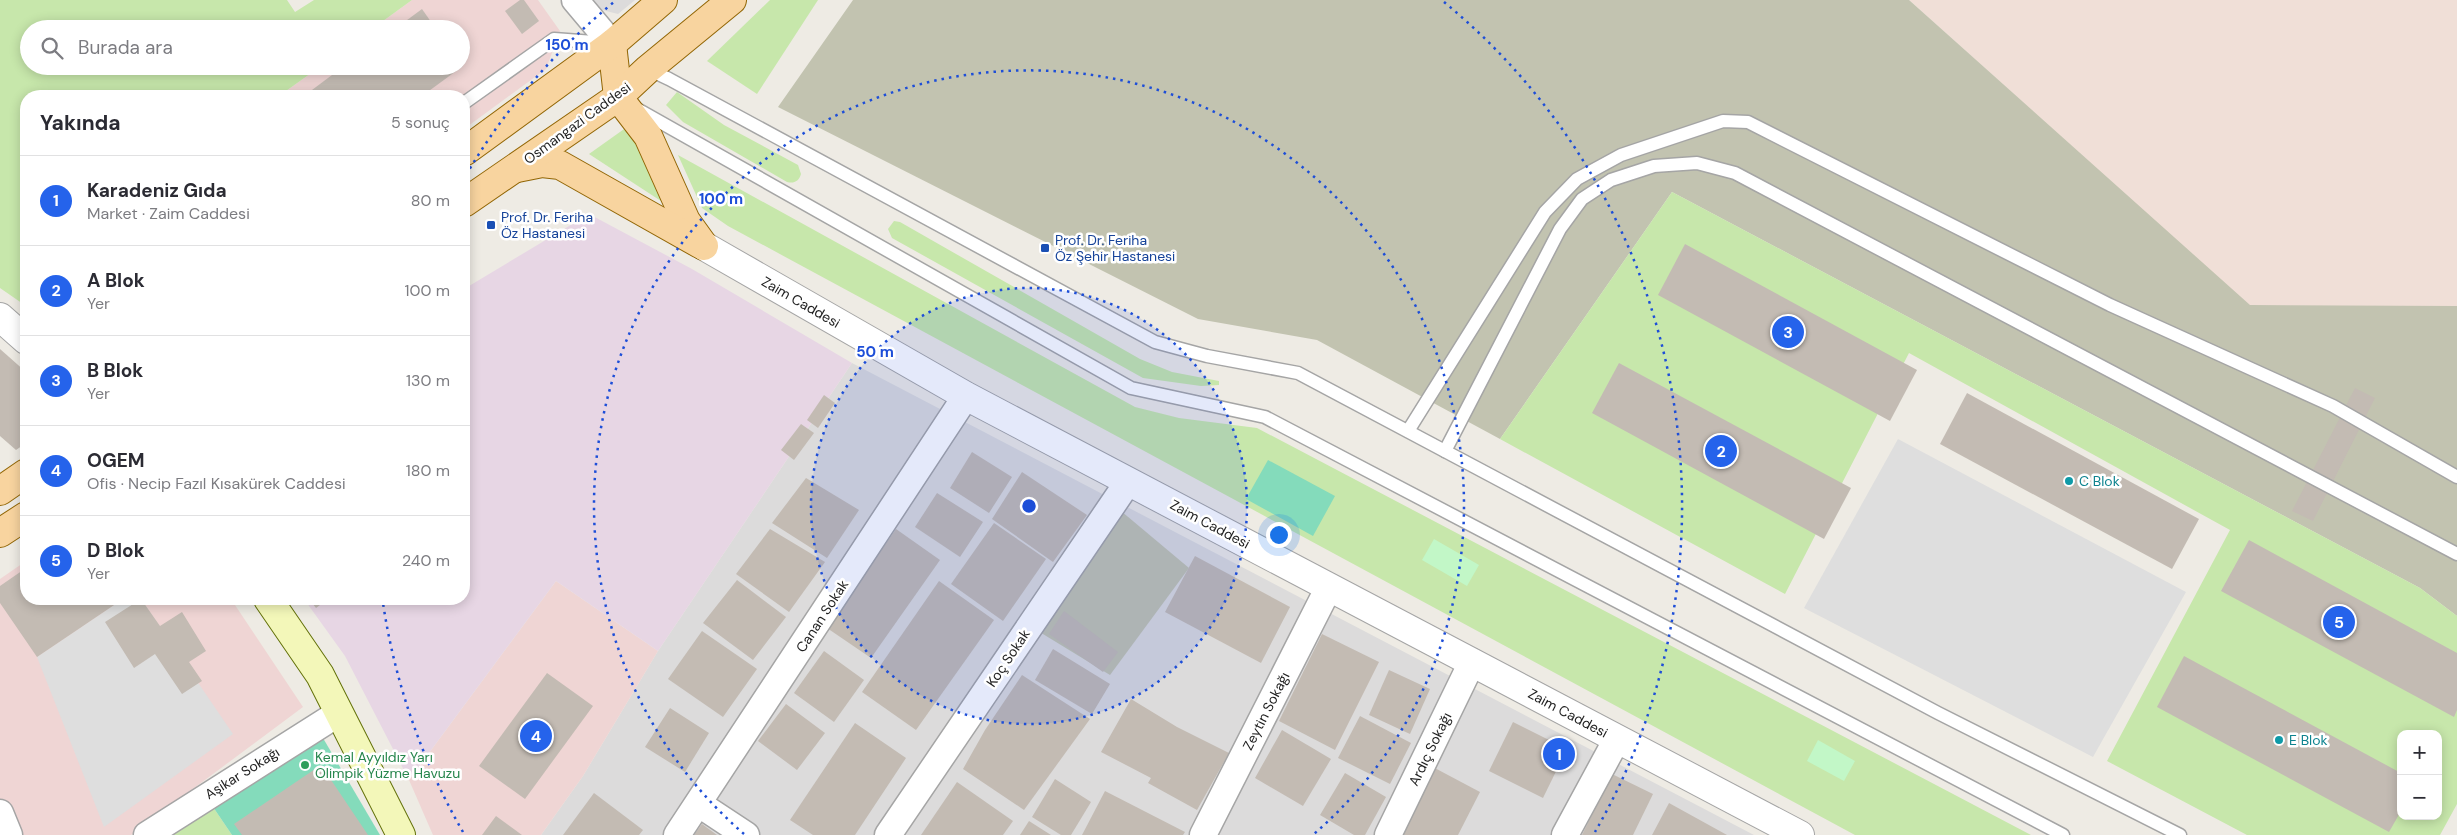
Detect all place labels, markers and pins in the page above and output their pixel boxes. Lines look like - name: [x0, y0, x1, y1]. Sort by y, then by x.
- place label: Prof. Dr. Feriha Öz Hastanesi: [501, 208, 593, 242]
- marker: Prof. Dr. Feriha Öz Hastanesi: [485, 219, 497, 231]
- place label: Prof. Dr. Feriha Öz Şehir Hastanesi: [1055, 231, 1175, 265]
- marker: Prof. Dr. Feriha Öz Şehir Hastanesi: [1039, 242, 1051, 254]
- pin: 3: [1772, 313, 1804, 351]
- pin: 2: [1705, 432, 1737, 470]
- place label: C Blok: [2079, 472, 2120, 490]
- marker: C Blok: [2063, 475, 2075, 487]
- centre of rings: [1020, 497, 1038, 515]
- pin: 5: [2323, 603, 2355, 641]
- pin: 4: [520, 717, 552, 755]
- place label: E Blok: [2289, 731, 2328, 749]
- marker: E Blok: [2273, 734, 2285, 746]
- pin: 1: [1543, 735, 1575, 773]
- place label: Kemal Ayyıldız Yarı Olimpik Yüzme Havuzu: [315, 748, 460, 782]
- marker: Kemal Ayyıldız Yarı Olimpik Yüzme Havuzu: [299, 759, 311, 771]

